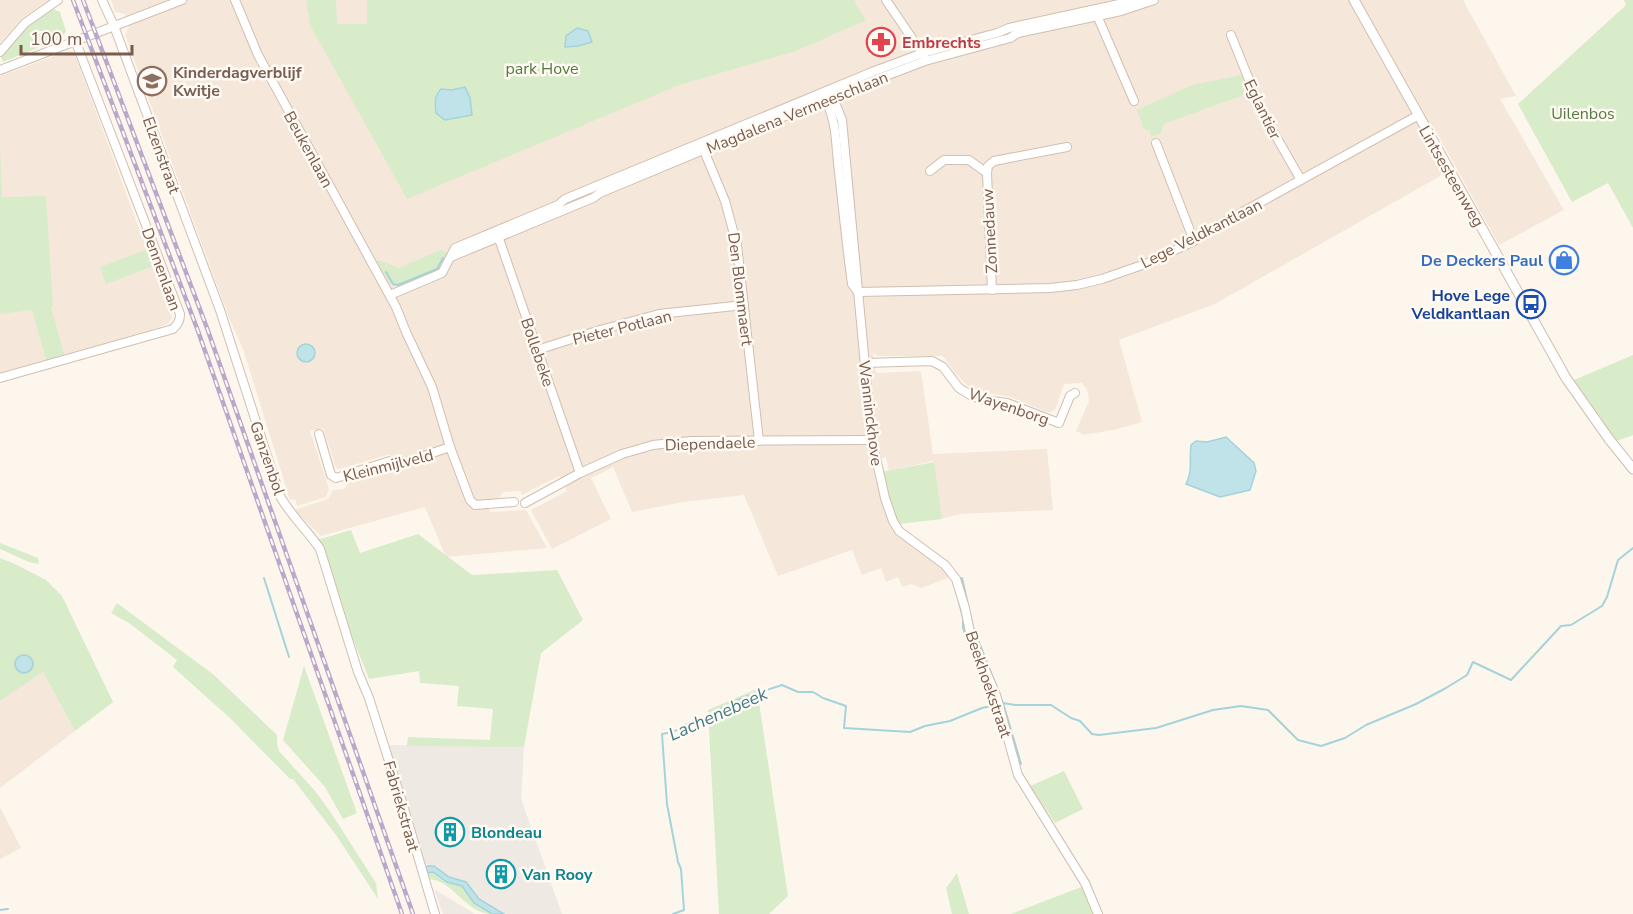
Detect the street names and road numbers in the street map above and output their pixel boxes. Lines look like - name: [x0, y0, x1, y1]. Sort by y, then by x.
- street label: Magdalena Vermeeschlaan: [703, 66, 892, 160]
- street label: Eglantier: [1238, 76, 1286, 143]
- street label: Beukenlaan: [278, 107, 338, 192]
- street label: Elzenstraat: [137, 114, 185, 197]
- street label: Lintsesteenweg: [1413, 122, 1489, 231]
- street label: Zonnedauw: [977, 187, 1003, 274]
- street label: Lege Veldkantlaan: [1137, 194, 1266, 274]
- street label: Dennenlaan: [136, 225, 186, 314]
- street label: Den Blommaert: [722, 231, 758, 347]
- street label: Pieter Potlaan: [570, 305, 674, 351]
- street label: Bollebeke: [515, 315, 559, 390]
- street label: Wanninckhove: [853, 359, 887, 467]
- street label: Wayenborg: [965, 383, 1052, 431]
- street label: Ganzenbol: [244, 418, 290, 499]
- street label: Diependaele: [664, 431, 756, 457]
- street label: Kleinmijlveld: [341, 444, 436, 488]
- street label: Beekhoekstraat: [959, 628, 1017, 741]
- street label: Fabriekstraat: [378, 758, 425, 855]

